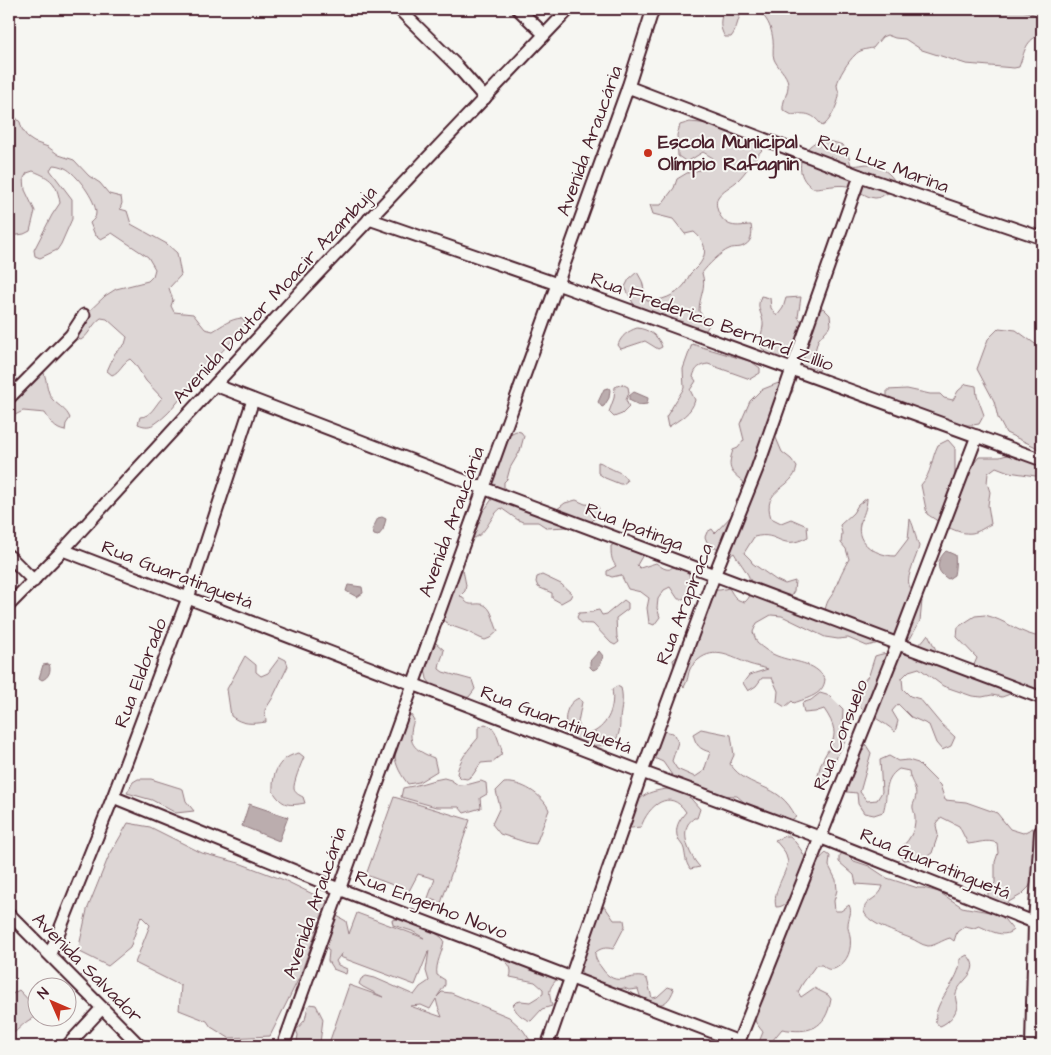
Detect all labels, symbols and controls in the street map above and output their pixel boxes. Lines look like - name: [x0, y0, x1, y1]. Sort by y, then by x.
- street label: Avenida Araucária: [550, 62, 630, 220]
- street label: Rua Luz Marina: [813, 128, 953, 200]
- place label: Escola Municipal Olímpio Rafagnin: [658, 129, 799, 179]
- marker: Escola Municipal Olímpio Rafagnin: [642, 147, 654, 159]
- street label: Avenida Doutor Moacir Azambuja: [166, 180, 384, 410]
- street label: Rua Frederico Bernard Zillio: [587, 265, 838, 379]
- street label: Avenida Araucária: [412, 443, 492, 601]
- street label: Rua Ipatinga: [581, 496, 687, 559]
- street label: Rua Guaratinguetá: [97, 534, 257, 617]
- street label: Rua Arapiraca: [649, 539, 721, 669]
- street label: Rua Eldorado: [108, 614, 174, 732]
- street label: Rua Consuelo: [807, 675, 876, 794]
- street label: Rua Guaratinguetá: [476, 679, 636, 762]
- street label: Rua Guaratinguetá: [855, 821, 1015, 908]
- street label: Avenida Araucária: [276, 823, 354, 982]
- street label: Rua Engenho Novo: [350, 863, 512, 948]
- street label: Avenida Salvador: [25, 906, 149, 1030]
- north arrow: [28, 978, 78, 1028]
- text: N: [33, 983, 54, 1004]

